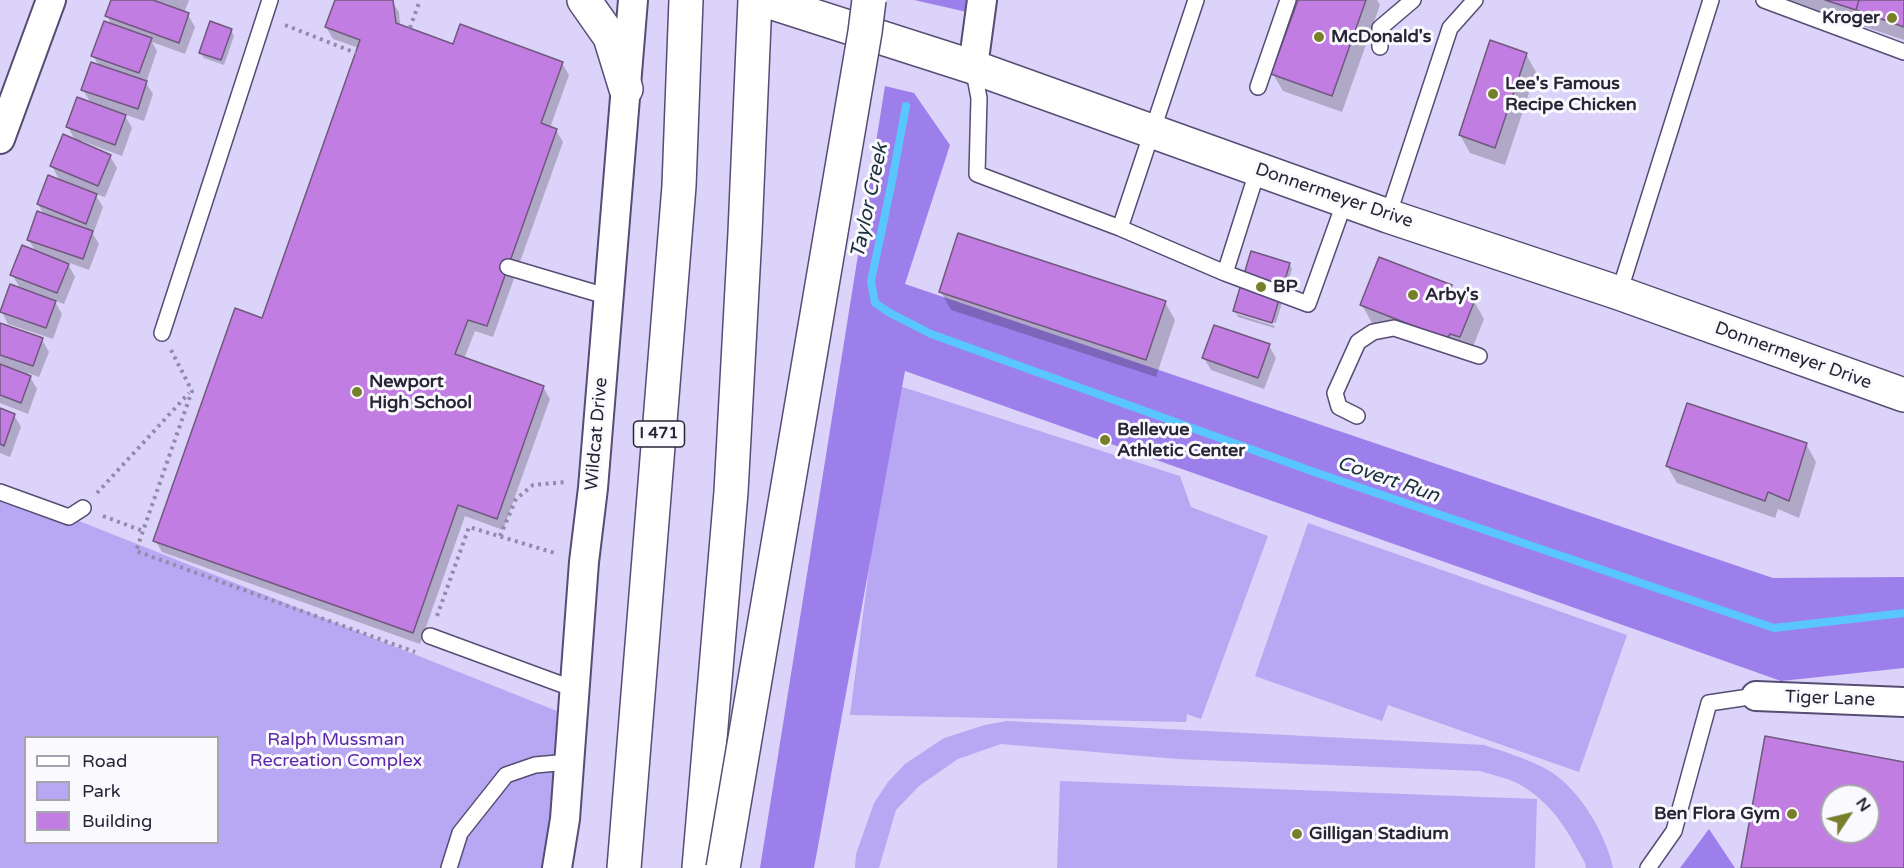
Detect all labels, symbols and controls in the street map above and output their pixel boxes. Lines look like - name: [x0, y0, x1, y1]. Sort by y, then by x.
- place label: Kroger: [1822, 7, 1880, 29]
- marker: Kroger: [1885, 11, 1899, 25]
- place label: McDonald's: [1331, 26, 1431, 48]
- marker: McDonald's: [1312, 30, 1326, 44]
- place label: Lee's Famous Recipe Chicken: [1505, 73, 1637, 116]
- marker: Lee's Famous Recipe Chicken: [1486, 87, 1500, 101]
- water label: Taylor Creek: [846, 141, 894, 261]
- street label: Donnermeyer Drive: [1252, 159, 1416, 233]
- place label: BP: [1273, 276, 1298, 298]
- marker: BP: [1254, 280, 1268, 294]
- place label: Arby's: [1425, 284, 1479, 306]
- marker: Arby's: [1406, 288, 1420, 302]
- street label: Donnermeyer Drive: [1712, 318, 1874, 394]
- place label: Newport High School: [369, 371, 472, 413]
- street label: Wildcat Drive: [581, 376, 613, 492]
- marker: Newport High School: [350, 385, 364, 399]
- place label: Bellevue Athletic Center: [1117, 419, 1245, 462]
- road number: I 471: [634, 421, 684, 447]
- marker: Bellevue Athletic Center: [1098, 433, 1112, 447]
- water label: Covert Run: [1334, 451, 1442, 509]
- street label: Tiger Lane: [1785, 687, 1875, 711]
- park label: Ralph Mussman Recreation Complex: [250, 729, 422, 771]
- legend: [24, 736, 219, 844]
- text: Road: [82, 750, 127, 772]
- text: Park: [82, 780, 120, 802]
- north arrow: [1820, 784, 1880, 844]
- text: N: [1851, 794, 1875, 816]
- place label: Ben Flora Gym: [1654, 803, 1780, 825]
- marker: Ben Flora Gym: [1785, 807, 1799, 821]
- text: Building: [82, 810, 152, 832]
- place label: Gilligan Stadium: [1309, 823, 1449, 845]
- marker: Gilligan Stadium: [1290, 827, 1304, 841]

